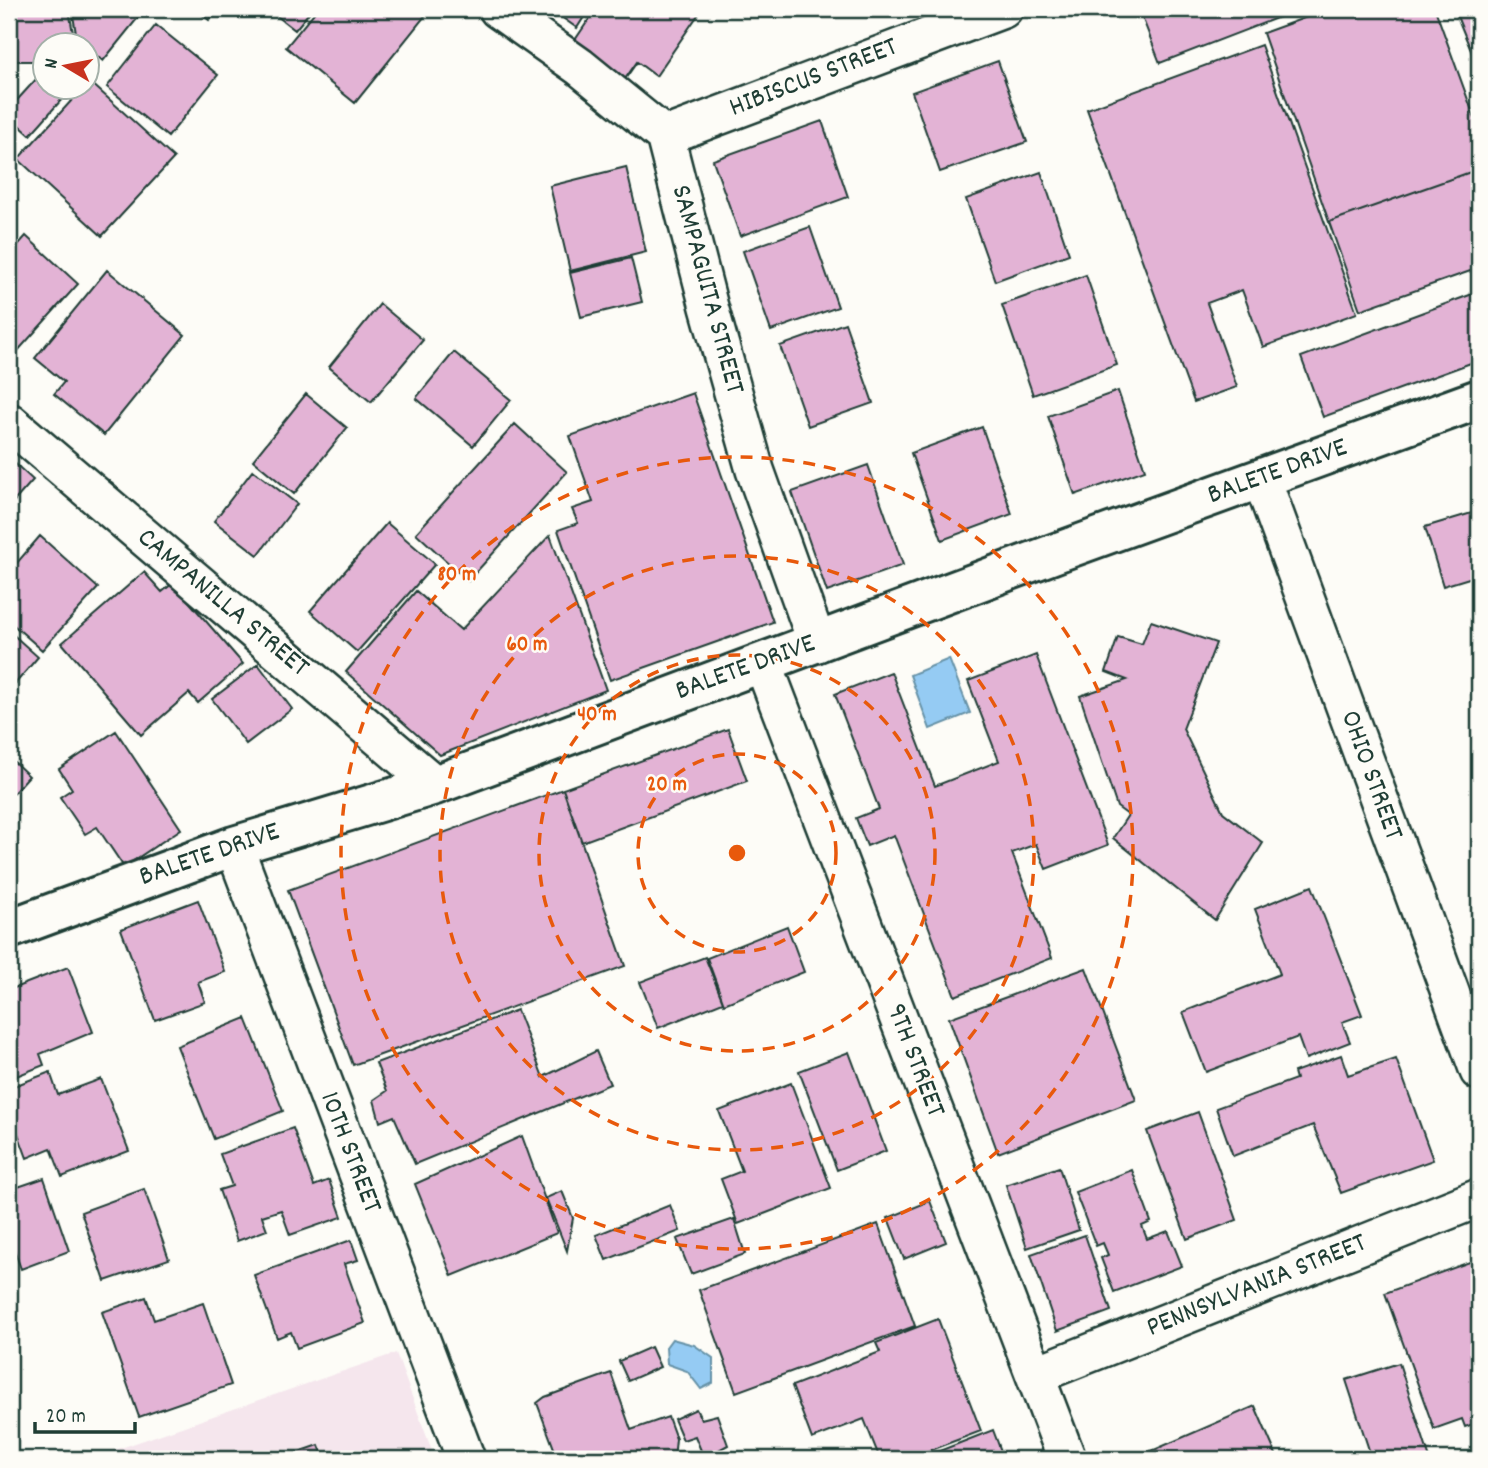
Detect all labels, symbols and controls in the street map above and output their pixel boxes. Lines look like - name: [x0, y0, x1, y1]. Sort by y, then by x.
- street label: HIBISCUS STREET: [724, 29, 904, 129]
- north arrow: [32, 32, 102, 102]
- text: N: [39, 57, 67, 71]
- street label: SAMPAGUITA STREET: [659, 181, 753, 399]
- street label: BALETE DRIVE: [1203, 429, 1354, 517]
- street label: CAMPANILLA STREET: [127, 520, 317, 688]
- text: 80 m: [437, 561, 477, 591]
- street label: BALETE DRIVE: [671, 625, 822, 713]
- text: 60 m: [507, 631, 547, 661]
- text: 40 m: [577, 701, 617, 731]
- street label: OHIO STREET: [1328, 706, 1412, 846]
- text: 20 m: [647, 771, 687, 801]
- street label: BALETE DRIVE: [134, 813, 286, 899]
- centre of rings: [725, 841, 749, 865]
- street label: 9TH STREET: [874, 998, 954, 1124]
- street label: 10TH STREET: [308, 1086, 390, 1220]
- street label: PENNSYLVANIA STREET: [1141, 1225, 1373, 1349]
- scale bar: [35, 1391, 135, 1435]
- text: 20 m: [46, 1403, 86, 1433]

